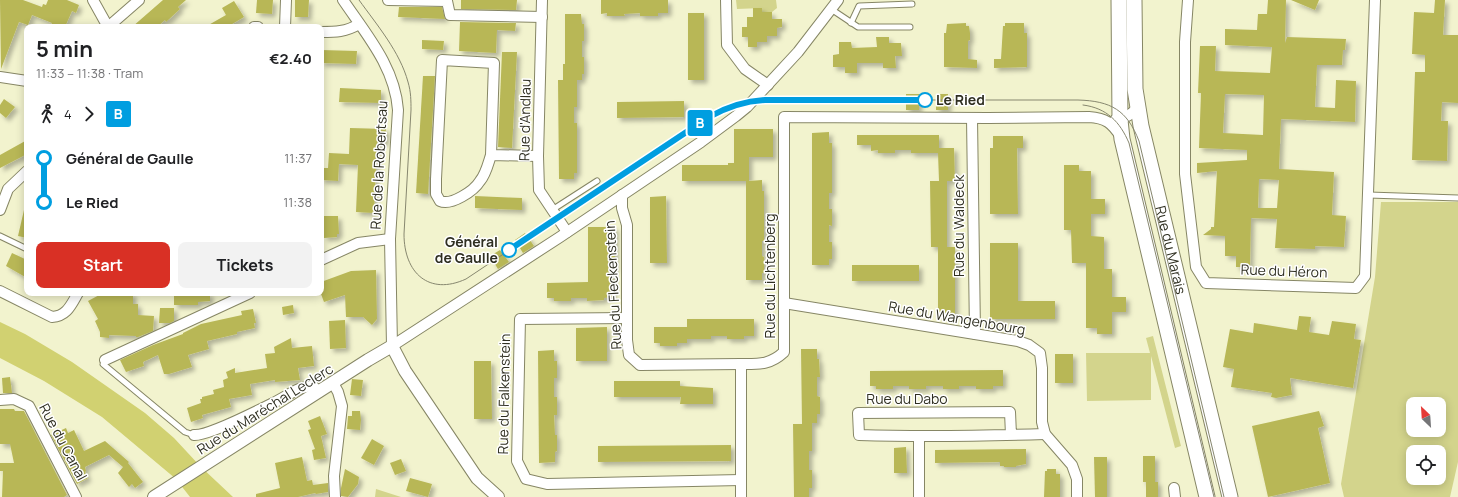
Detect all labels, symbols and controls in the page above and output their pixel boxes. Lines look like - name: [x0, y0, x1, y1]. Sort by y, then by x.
- text: 5 min: [36, 34, 93, 64]
- text: €2.40: [269, 48, 312, 69]
- text: 11:33 – 11:38 · Tram: [36, 64, 143, 82]
- street label: Rue d'Andlau: [514, 79, 535, 161]
- place label: Le Ried: [936, 90, 985, 109]
- marker: Le Ried: [917, 92, 933, 108]
- street label: Rue de la Robertsau: [366, 100, 391, 230]
- icon: walk: [36, 103, 58, 125]
- icon: forward: [78, 103, 100, 125]
- text: B: [114, 104, 123, 123]
- text: 4: [64, 105, 72, 123]
- line badge: B: [687, 110, 713, 136]
- text: B: [696, 113, 704, 132]
- text: Général de Gaulle: [66, 148, 194, 169]
- text: 11:37: [284, 149, 312, 167]
- street label: Rue du Waldeck: [949, 174, 968, 277]
- text: Le Ried: [66, 192, 118, 213]
- text: 11:38: [283, 193, 312, 211]
- street label: Rue du Marais: [1151, 204, 1191, 296]
- street label: Rue du Lichtenberg: [760, 213, 779, 339]
- street label: Rue du Fleckenstein: [600, 220, 625, 350]
- place label: Général de Gaulle: [435, 232, 498, 267]
- button: Start: [36, 242, 170, 288]
- button: Tickets: [178, 242, 312, 288]
- marker: Général de Gaulle: [501, 242, 517, 258]
- street label: Rue du Héron: [1240, 259, 1328, 282]
- street label: Rue du Wangenbourg: [887, 296, 1027, 339]
- street label: Rue du Falkenstein: [493, 333, 514, 455]
- street label: Rue du Maréchal Leclerc: [193, 359, 337, 458]
- street label: Rue du Dabo: [866, 389, 948, 408]
- north arrow: [1406, 397, 1446, 437]
- map controls: [1406, 397, 1446, 485]
- street label: Rue du Canal: [35, 400, 92, 484]
- button: locate: [1406, 445, 1446, 485]

